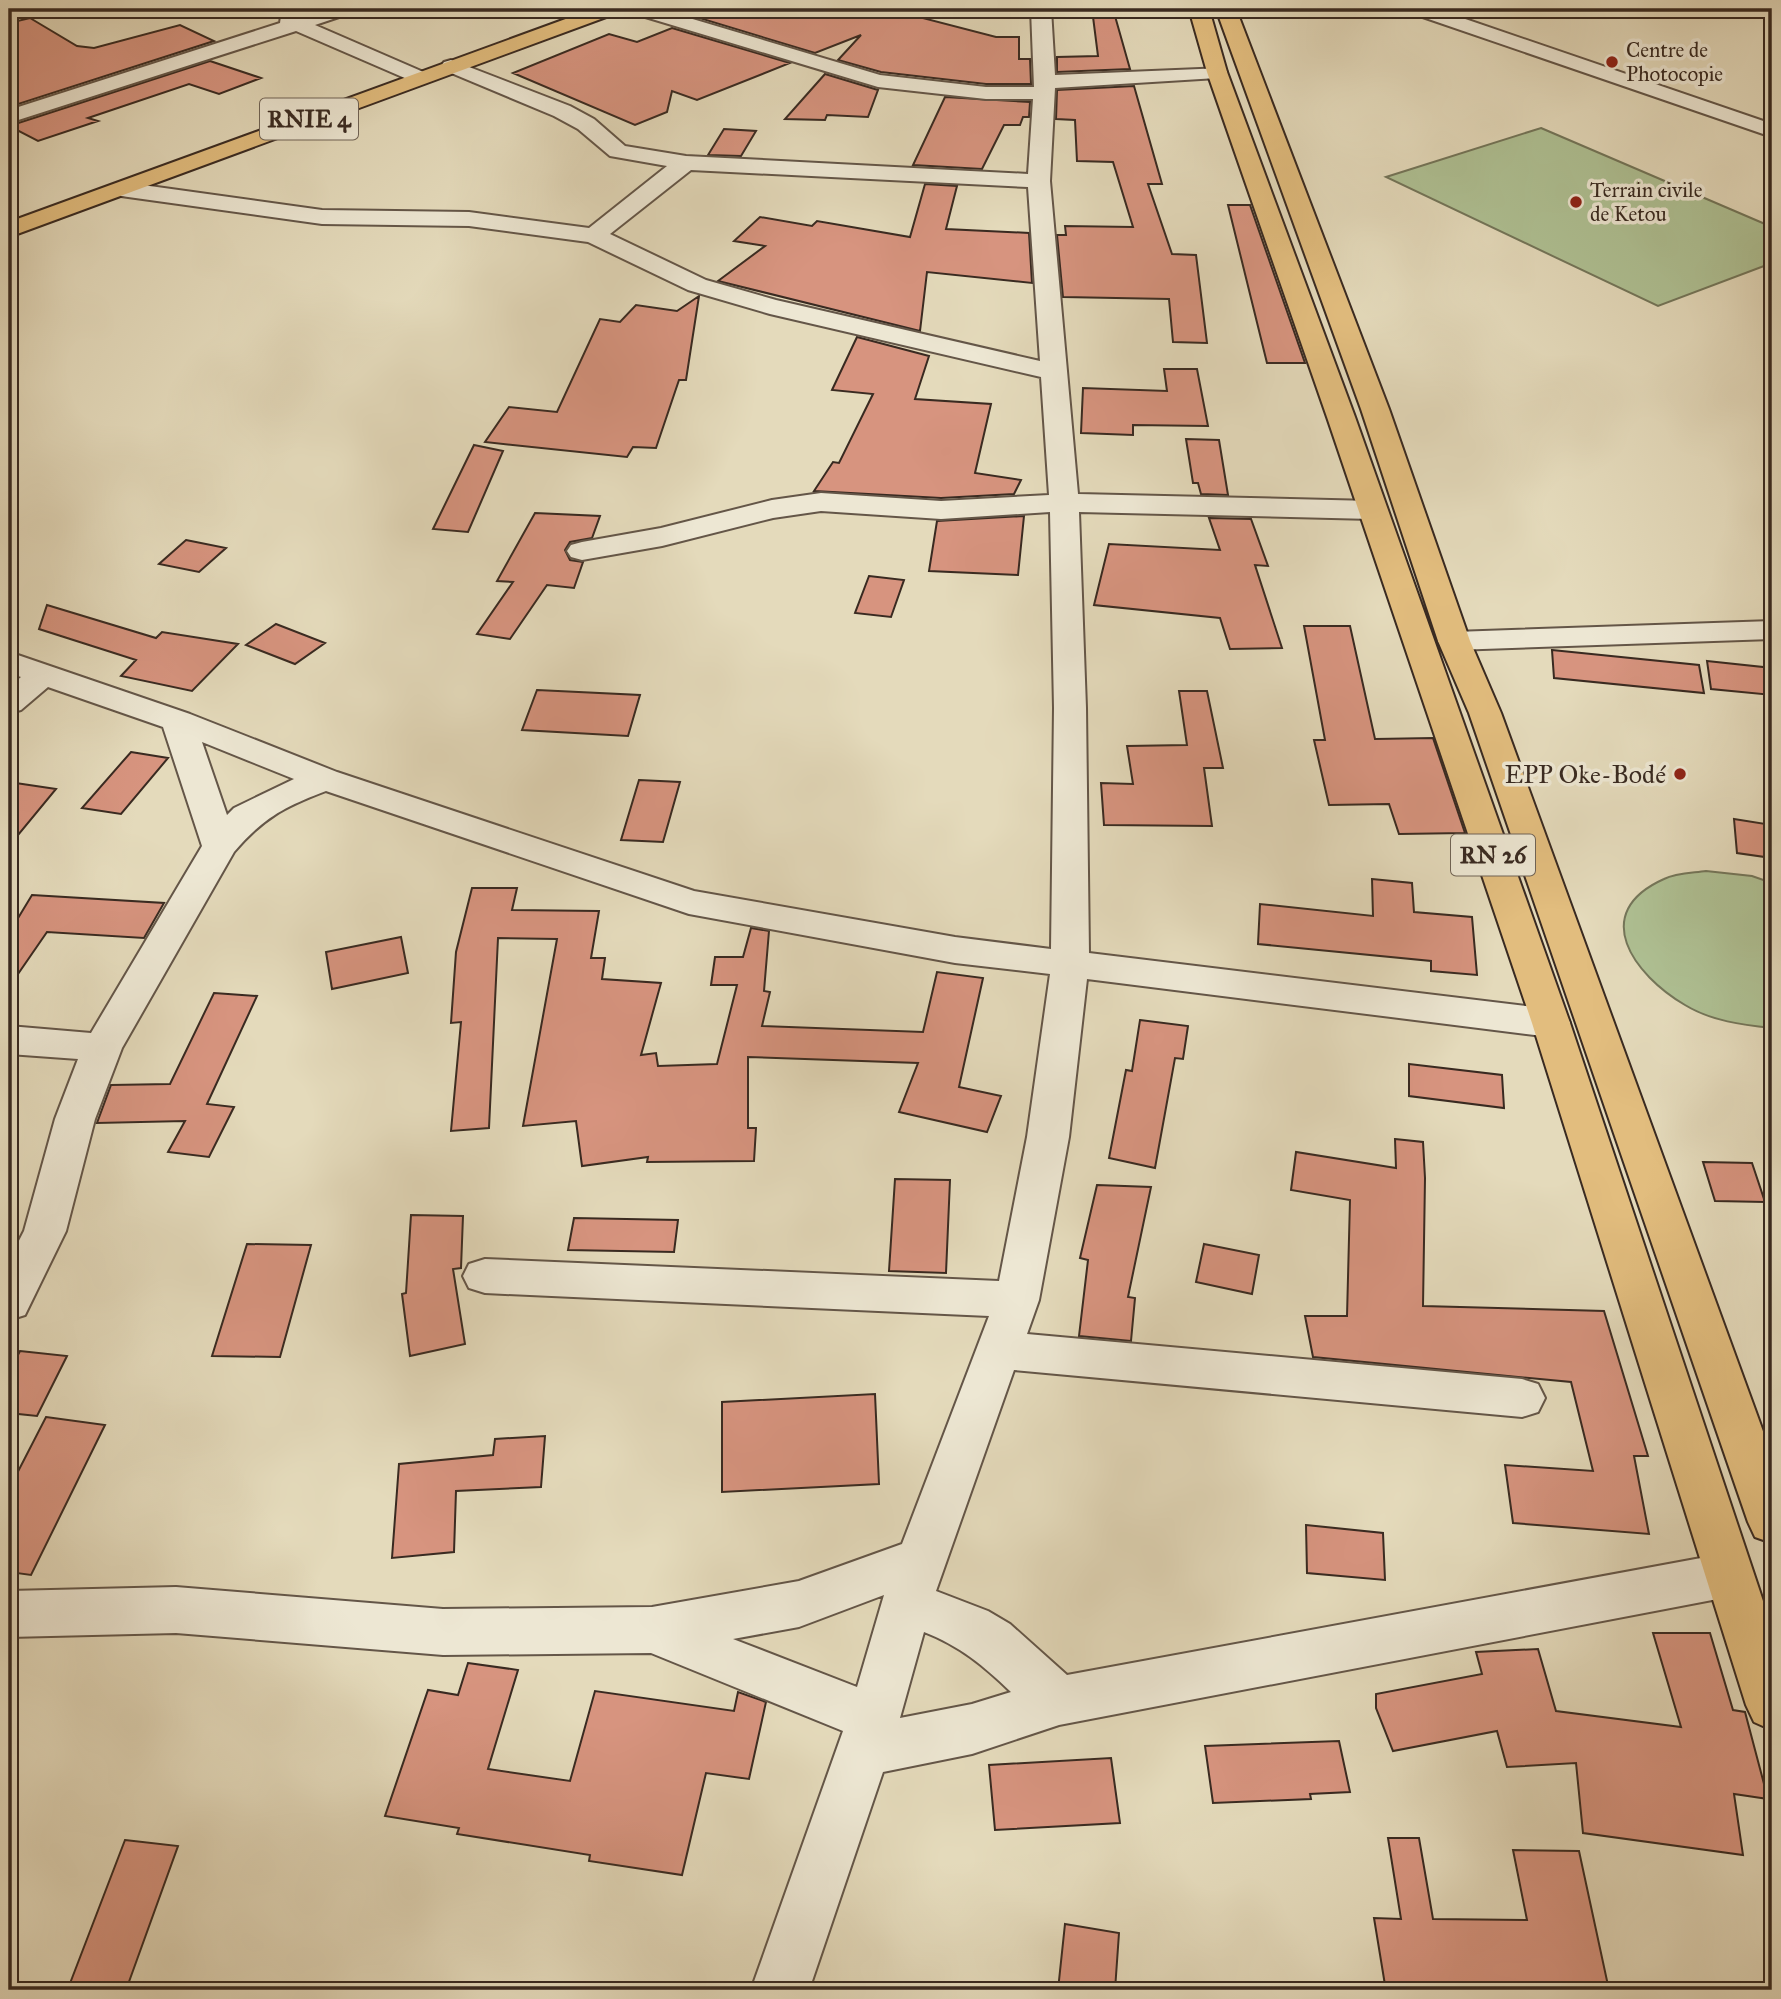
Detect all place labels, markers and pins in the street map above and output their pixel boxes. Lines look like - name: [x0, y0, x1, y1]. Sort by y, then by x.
- place label: Centre de Photocopie: [1626, 37, 1723, 87]
- marker: Centre de Photocopie: [1604, 54, 1620, 70]
- place label: Terrain civile de Ketou: [1590, 177, 1703, 227]
- marker: Terrain civile de Ketou: [1568, 194, 1584, 210]
- place label: EPP Oke-Bodé: [1505, 758, 1666, 790]
- marker: EPP Oke-Bodé: [1672, 766, 1688, 782]

